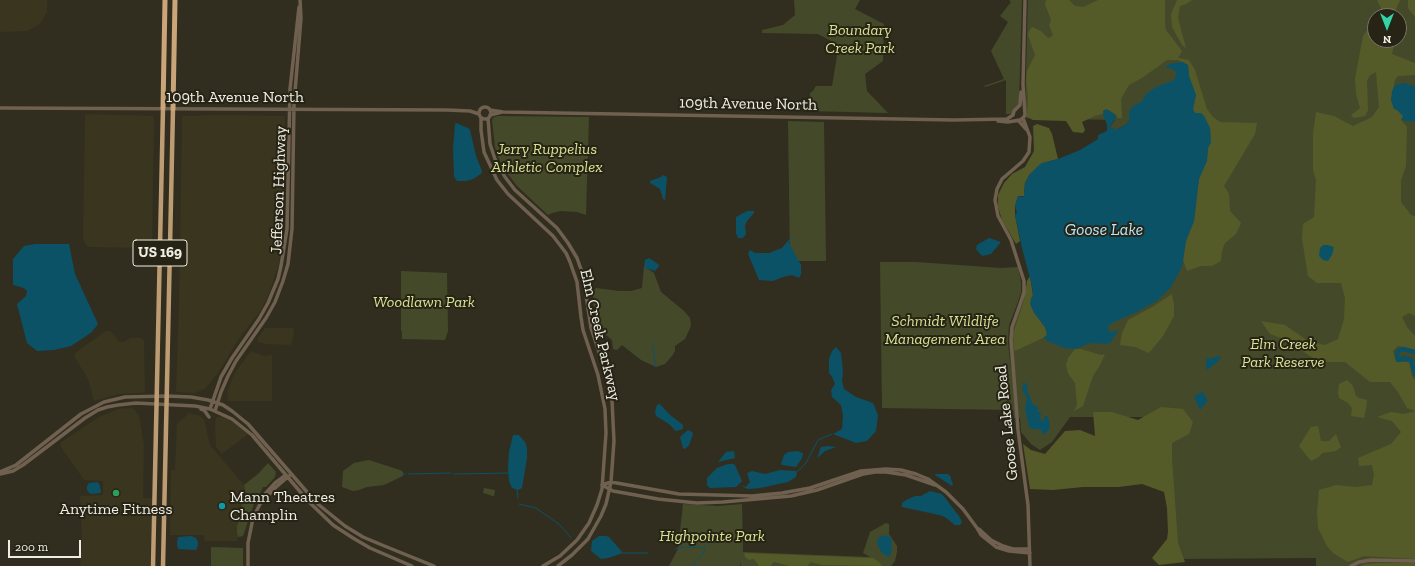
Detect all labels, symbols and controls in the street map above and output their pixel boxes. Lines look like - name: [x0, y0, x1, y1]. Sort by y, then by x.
- north arrow: [1367, 8, 1407, 48]
- park label: Boundary Creek Park: [825, 20, 895, 58]
- text: N: [1383, 33, 1391, 46]
- street label: 109th Avenue North: [166, 87, 304, 107]
- street label: 109th Avenue North: [679, 93, 817, 115]
- street label: Jefferson Highway: [267, 126, 291, 254]
- park label: Jerry Ruppelius Athletic Complex: [491, 139, 603, 177]
- water label: Goose Lake: [1065, 220, 1143, 240]
- road number: US 169: [133, 240, 187, 266]
- street label: Elm Creek Parkway: [575, 267, 625, 403]
- park label: Woodlawn Park: [373, 292, 475, 312]
- park label: Schmidt Wildlife Management Area: [885, 311, 1005, 349]
- park label: Elm Creek Park Reserve: [1241, 334, 1325, 372]
- street label: Goose Lake Road: [991, 364, 1023, 482]
- place label: Mann Theatres Champlin: [230, 487, 335, 525]
- marker: Anytime Fitness: [111, 488, 121, 498]
- place label: Anytime Fitness: [60, 499, 172, 519]
- marker: Mann Theatres Champlin: [217, 501, 227, 511]
- park label: Highpointe Park: [659, 526, 765, 546]
- scale bar: [10, 532, 83, 558]
- text: 200 m: [15, 540, 48, 554]

